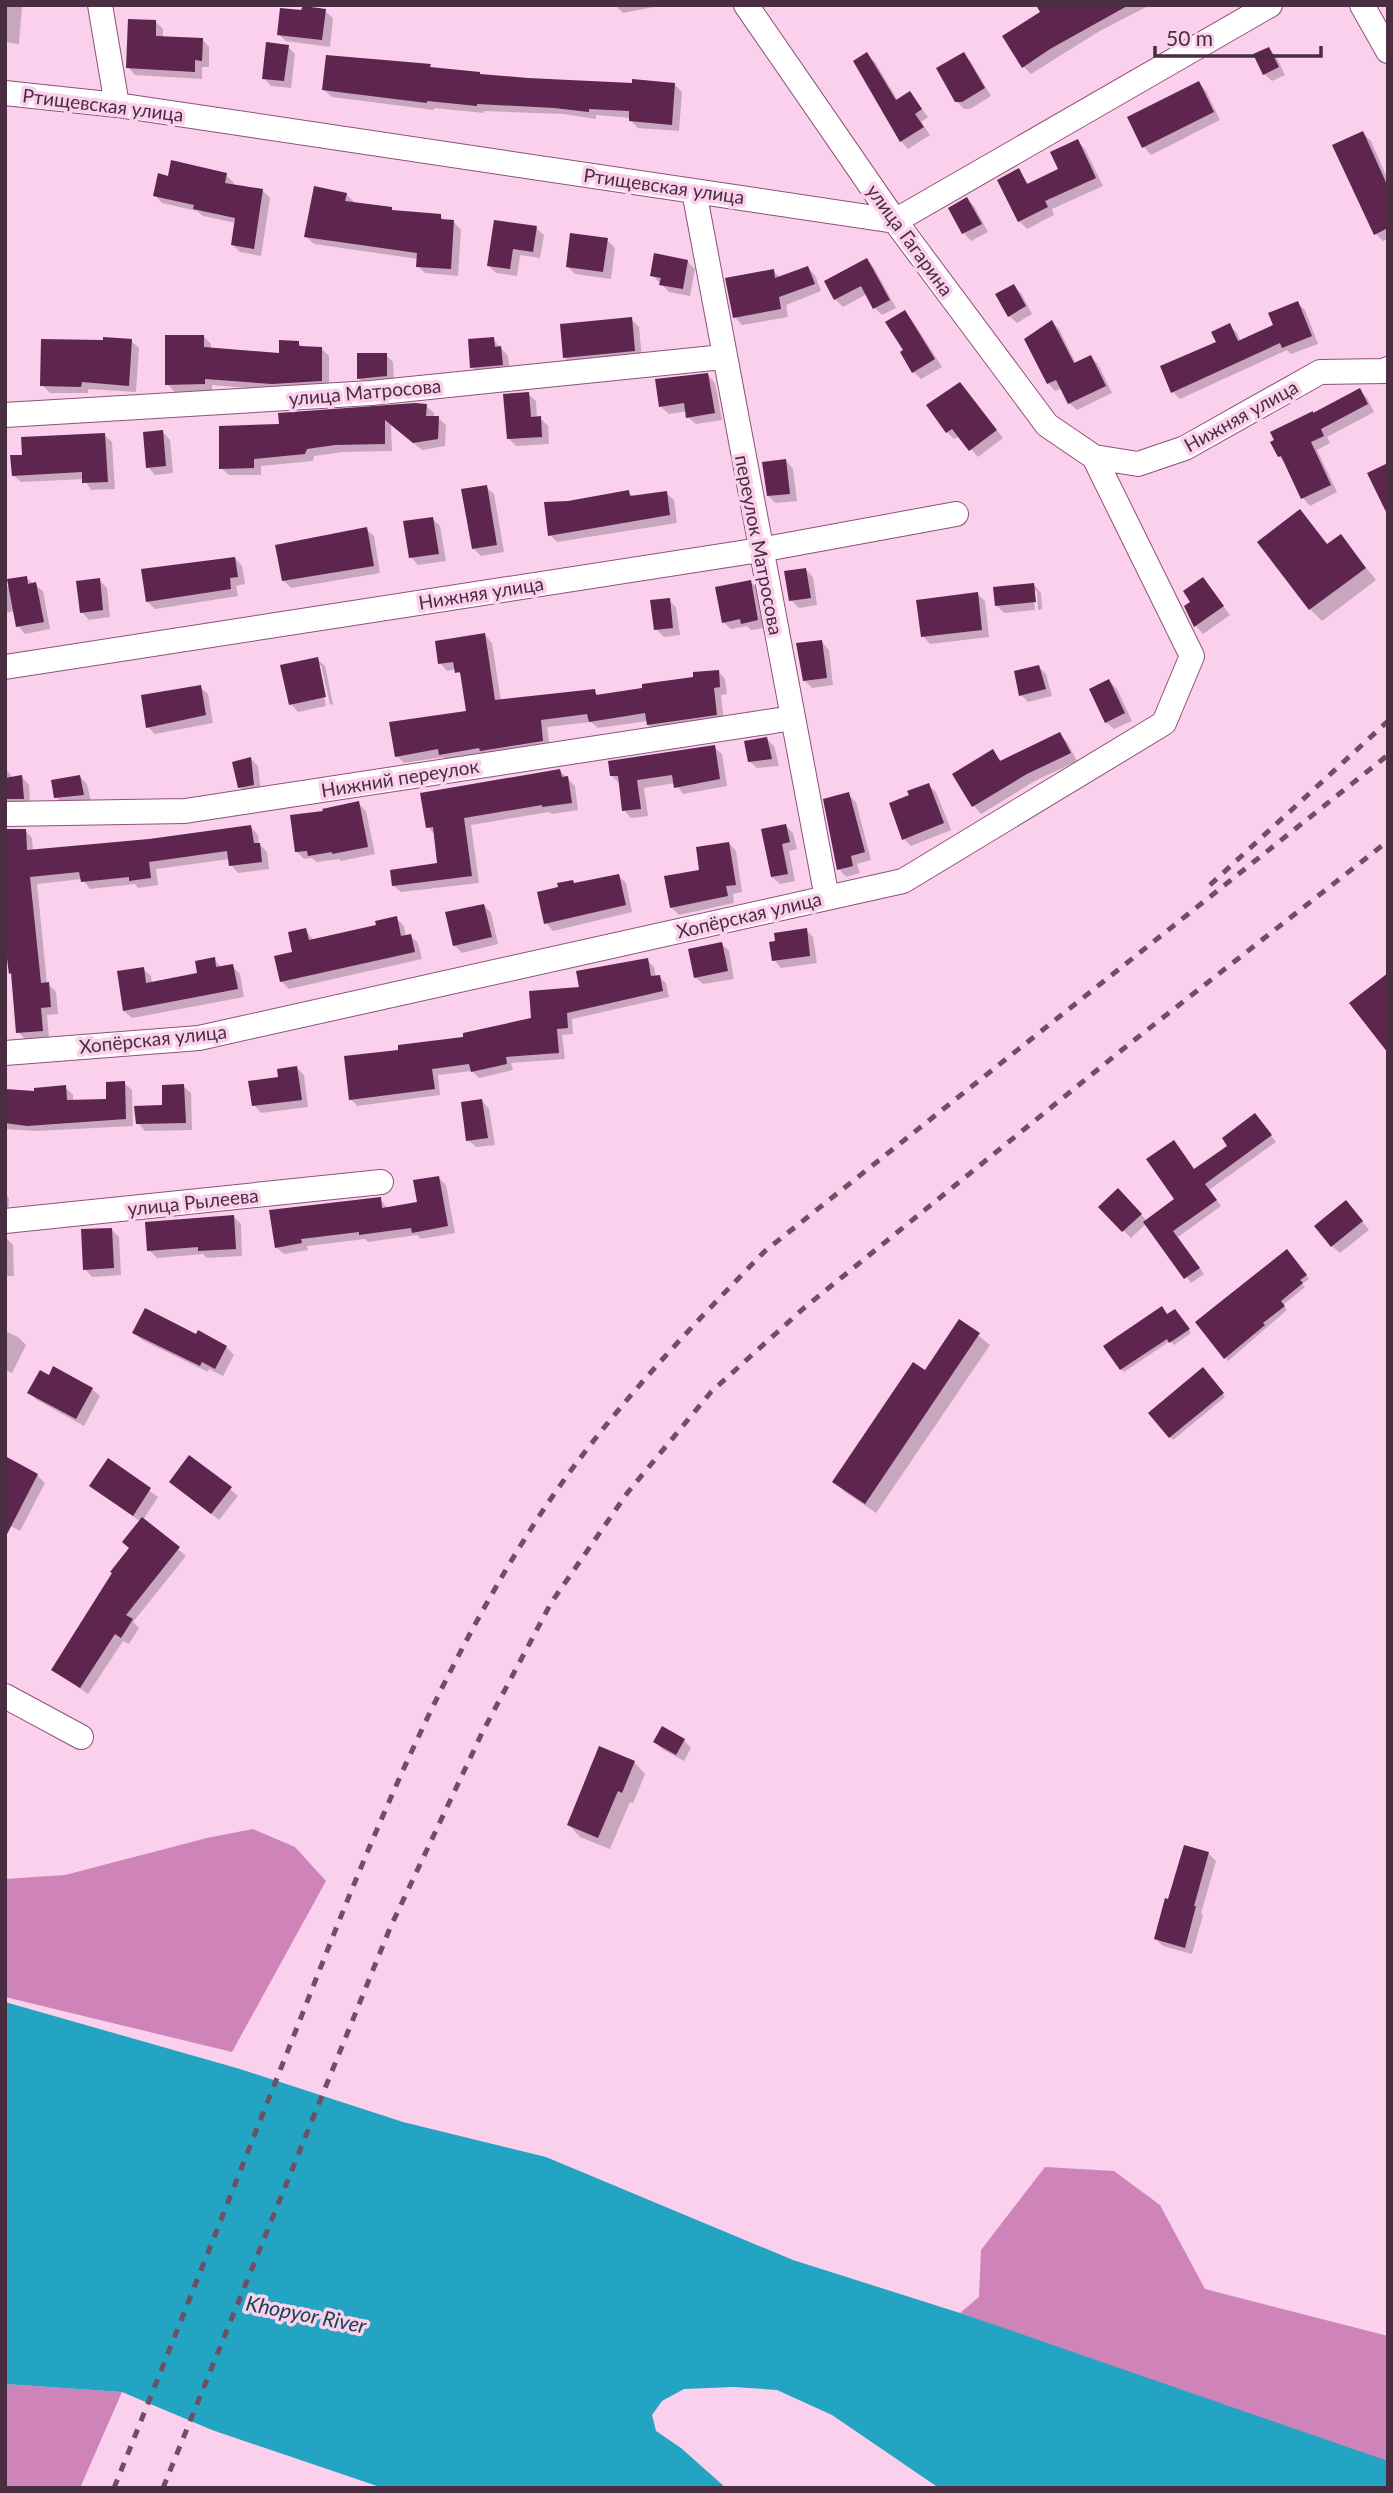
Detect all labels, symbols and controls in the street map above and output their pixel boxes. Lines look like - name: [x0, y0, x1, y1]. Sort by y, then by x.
- scale bar: [1155, 14, 1321, 58]
- text: 50 m: [1166, 25, 1213, 50]
- street label: Ртищевская улица: [21, 83, 185, 126]
- street label: Ртищевская улица: [582, 163, 746, 208]
- street label: улица Гагарина: [862, 179, 959, 300]
- street label: улица Матросова: [288, 373, 442, 410]
- street label: Нижняя улица: [1180, 375, 1302, 456]
- street label: переулок Матросова: [731, 453, 788, 637]
- street label: Нижняя улица: [417, 571, 545, 614]
- street label: Нижний переулок: [319, 754, 481, 801]
- street label: Хопёрская улица: [674, 887, 824, 942]
- street label: Хопёрская улица: [78, 1019, 228, 1058]
- street label: улица Рылеева: [126, 1183, 260, 1220]
- water label: Khopyor River: [244, 2290, 369, 2338]

